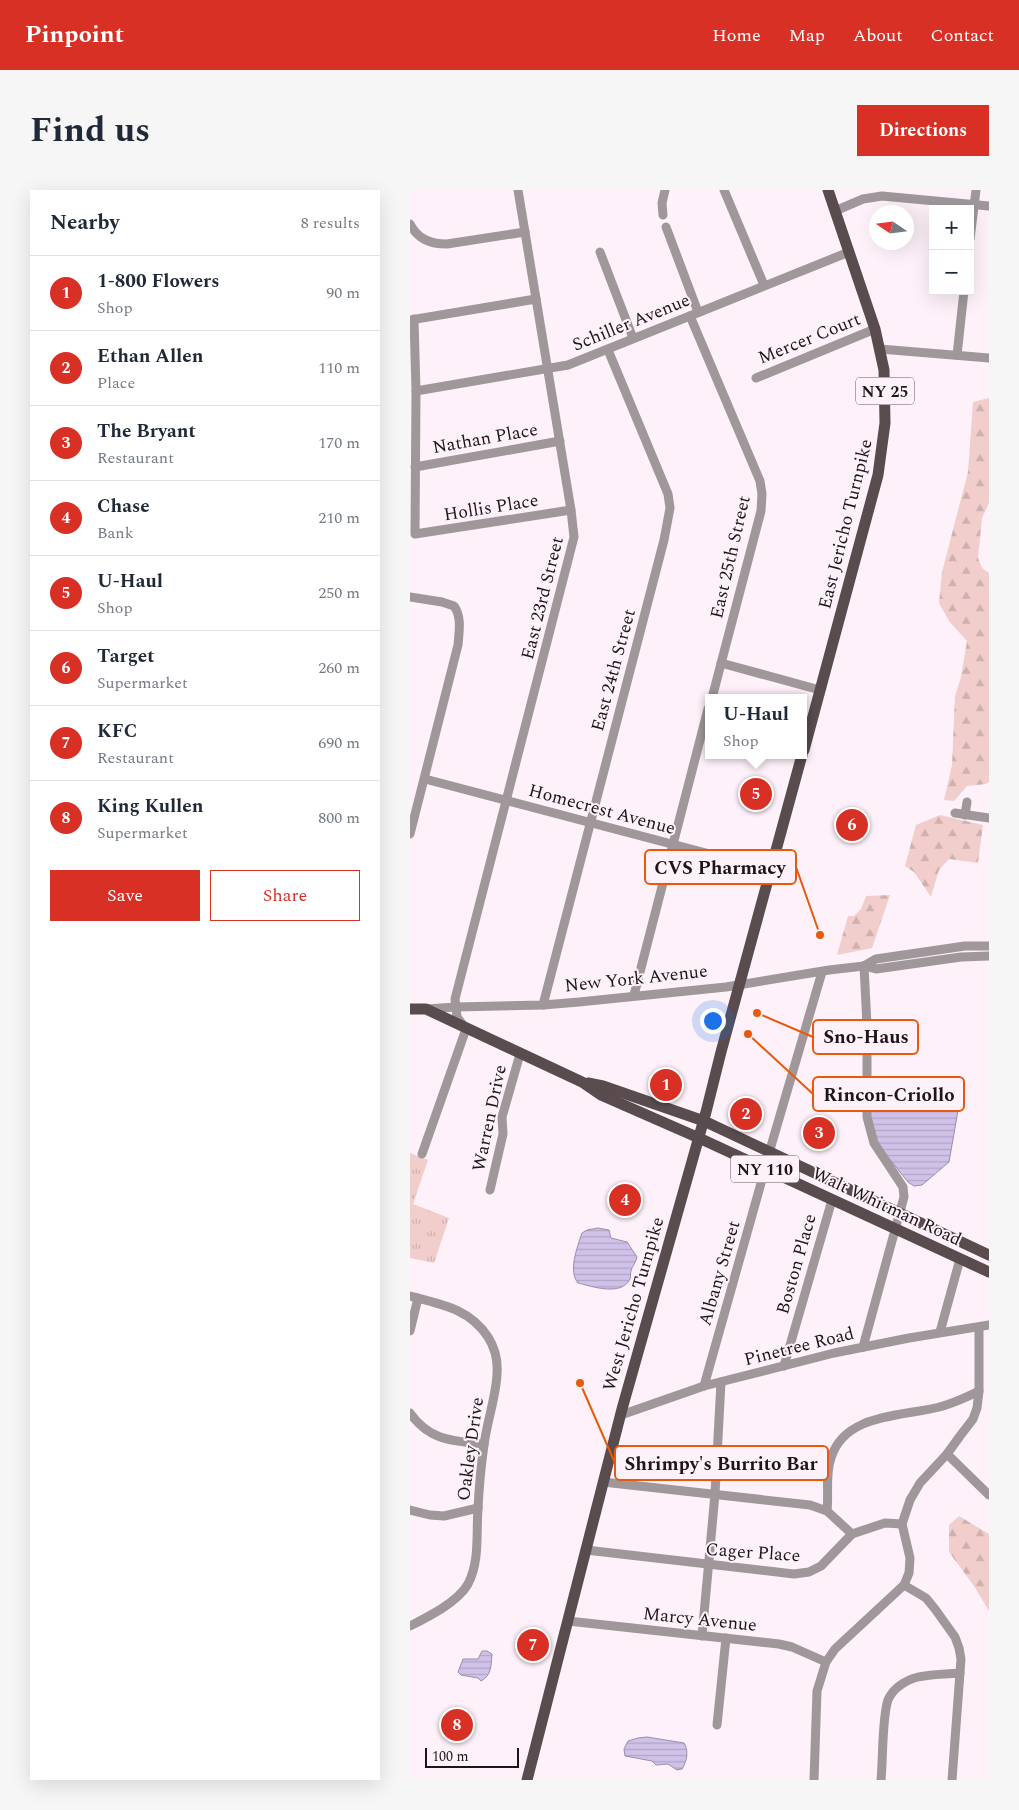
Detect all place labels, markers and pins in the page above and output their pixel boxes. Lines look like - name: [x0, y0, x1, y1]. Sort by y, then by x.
- pin: 5: [740, 775, 772, 813]
- pin: 6: [836, 806, 868, 844]
- callout: CVS Pharmacy: [645, 850, 796, 884]
- callout: Sno-Haus: [813, 1020, 918, 1054]
- pin: 1: [650, 1066, 682, 1104]
- callout: Rincon-Criollo: [813, 1077, 964, 1111]
- pin: 2: [730, 1095, 762, 1133]
- pin: 3: [803, 1114, 835, 1152]
- pin: 4: [609, 1181, 641, 1219]
- callout: Shrimpy's Burrito Bar: [615, 1446, 828, 1480]
- pin: 7: [517, 1626, 549, 1664]
- pin: 8: [441, 1706, 473, 1744]

